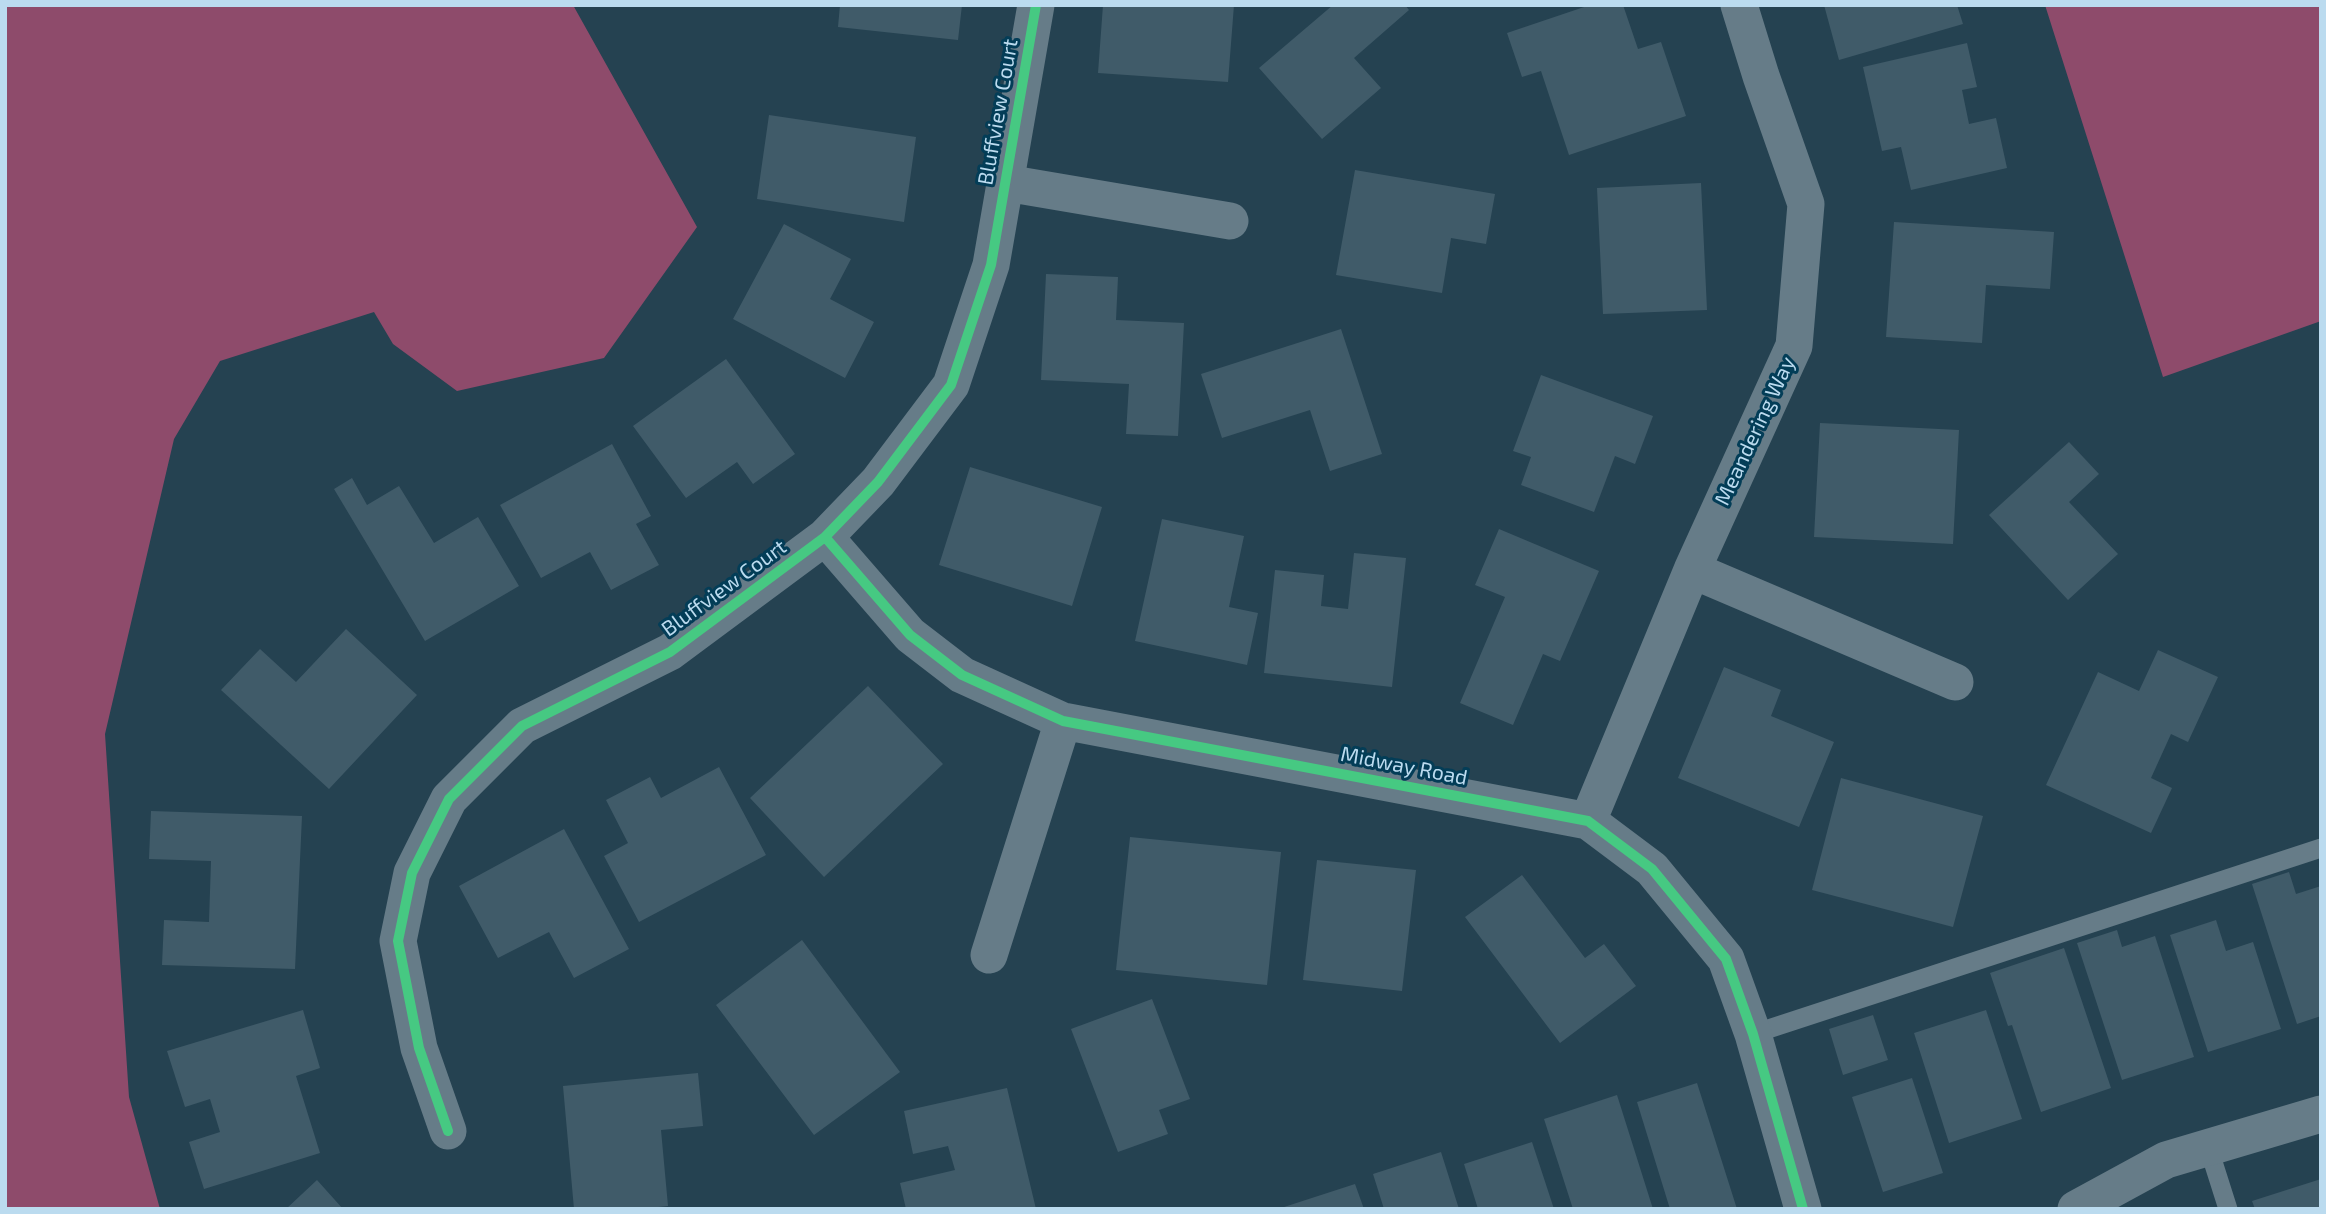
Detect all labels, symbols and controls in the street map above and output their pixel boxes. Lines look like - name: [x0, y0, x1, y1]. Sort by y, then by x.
- street label: Bluffview Court: [973, 37, 1023, 187]
- street label: Meandering Way: [1710, 353, 1800, 509]
- street label: Bluffview Court: [657, 534, 791, 642]
- street label: Midway Road: [1338, 741, 1470, 791]

